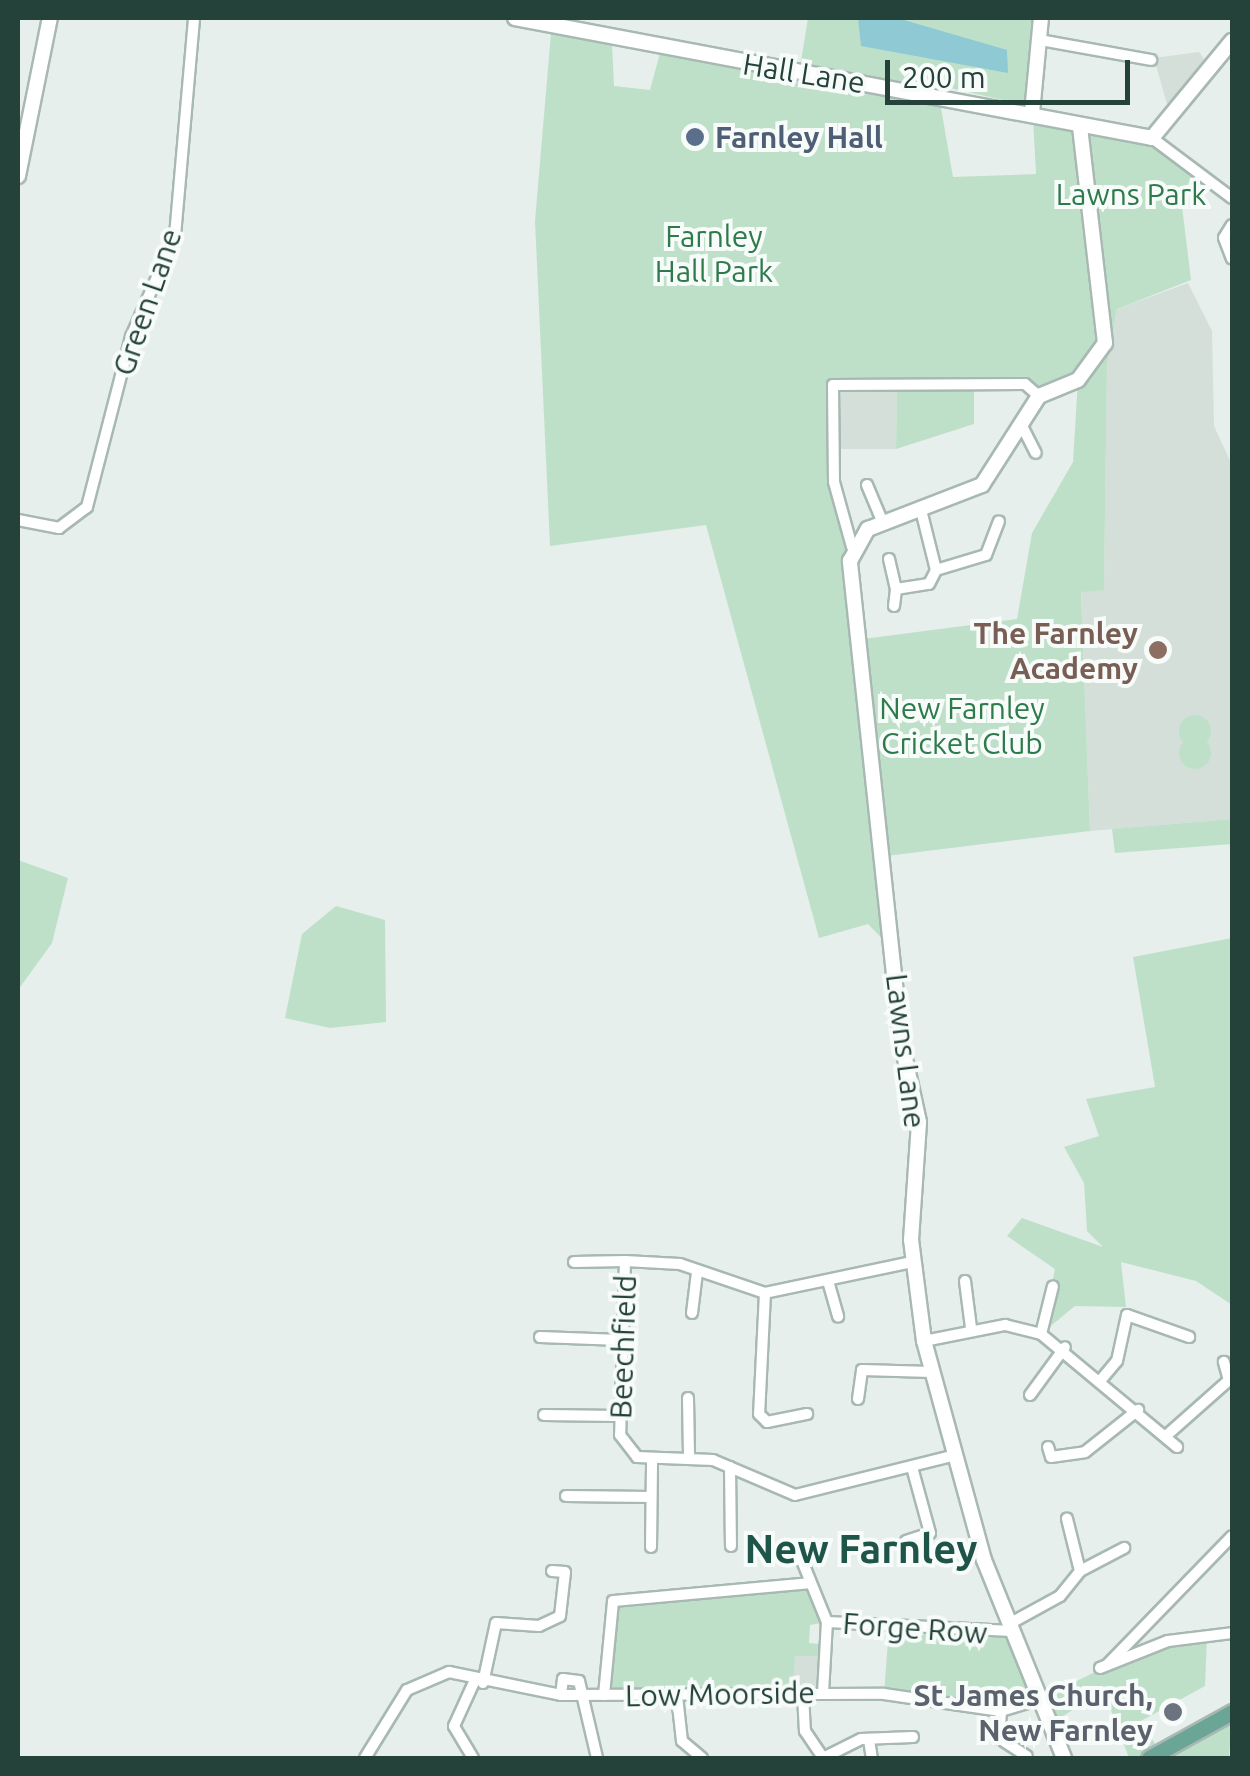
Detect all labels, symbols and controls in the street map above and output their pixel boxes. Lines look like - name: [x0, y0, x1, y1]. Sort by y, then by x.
- scale bar: [890, 40, 1135, 102]
- street label: Hall Lane: [740, 46, 868, 100]
- text: 200 m: [902, 60, 986, 94]
- place label: Farnley Hall: [715, 119, 883, 155]
- marker: Farnley Hall: [684, 126, 706, 148]
- park label: Lawns Park: [1056, 176, 1206, 212]
- park label: Farnley Hall Park: [655, 218, 773, 288]
- street label: Green Lane: [105, 224, 189, 380]
- place label: The Farnley Academy: [974, 615, 1138, 686]
- marker: The Farnley Academy: [1147, 639, 1169, 661]
- park label: New Farnley Cricket Club: [879, 690, 1045, 760]
- street label: Lawns Lane: [879, 972, 933, 1130]
- street label: Beechfield: [602, 1274, 644, 1420]
- district label: New Farnley: [745, 1525, 977, 1573]
- street label: Forge Row: [842, 1605, 988, 1651]
- street label: Low Moorside: [625, 1674, 815, 1714]
- place label: St James Church, New Farnley: [914, 1677, 1153, 1748]
- marker: St James Church, New Farnley: [1162, 1701, 1184, 1723]

